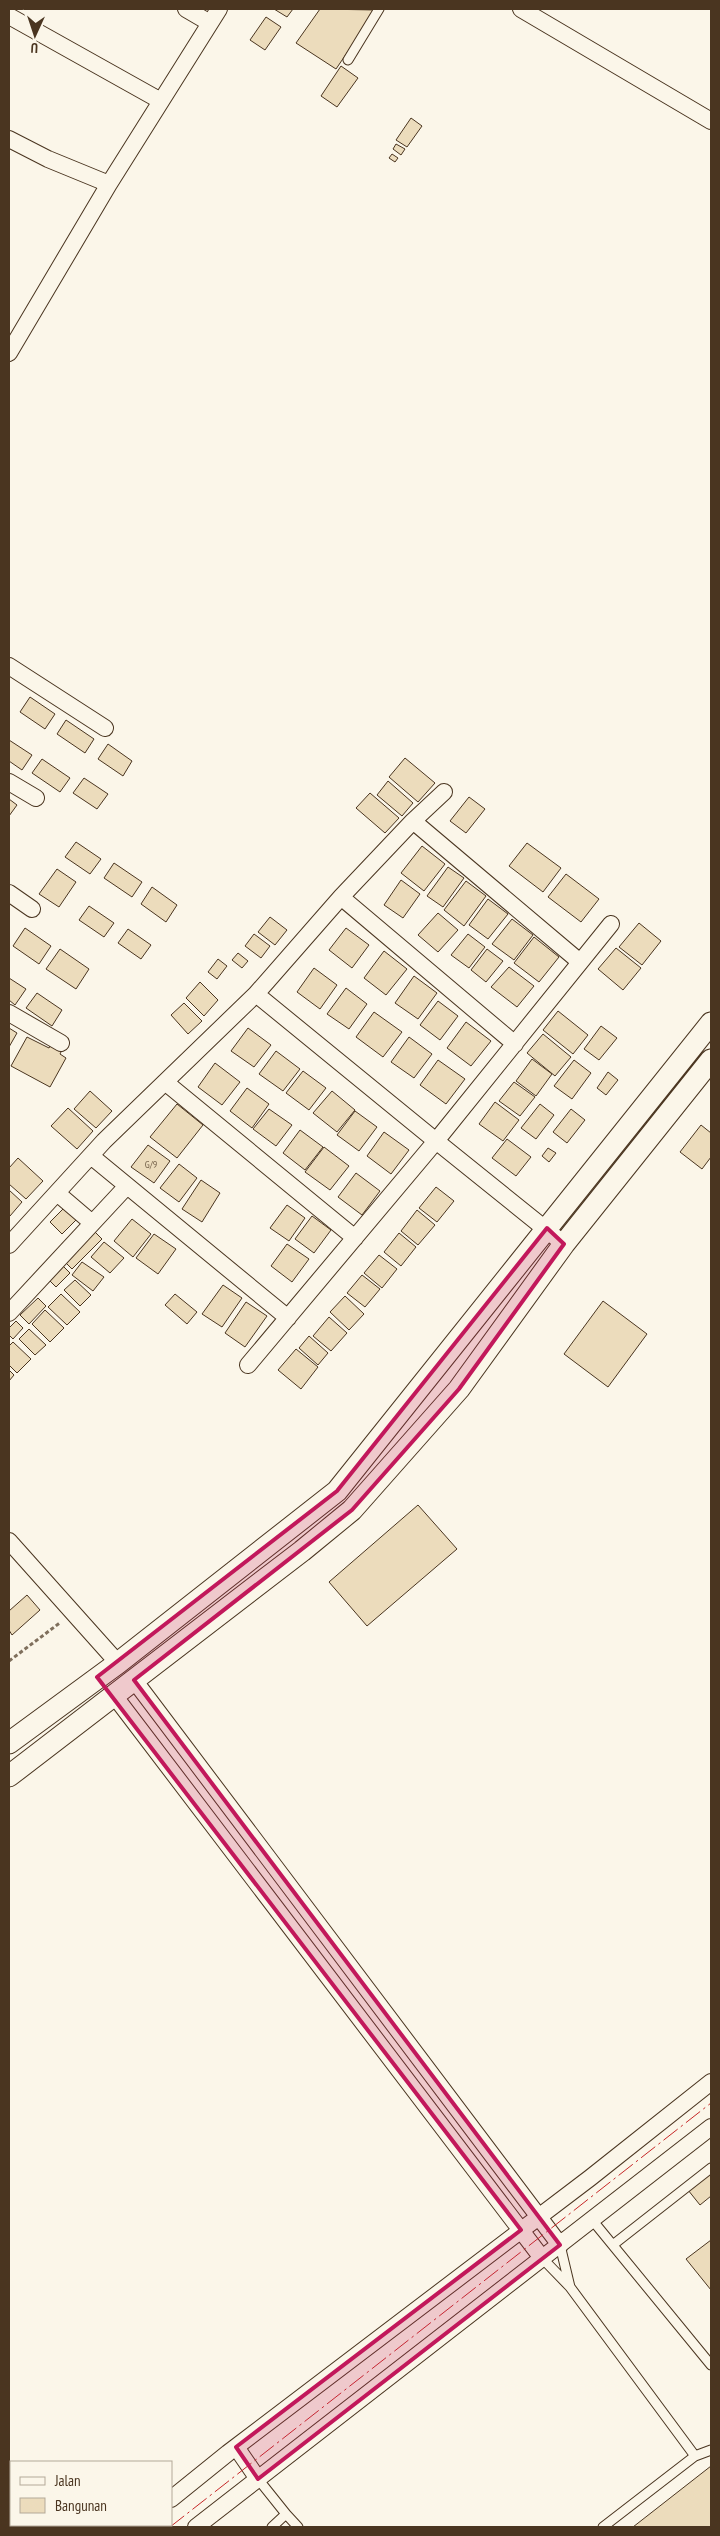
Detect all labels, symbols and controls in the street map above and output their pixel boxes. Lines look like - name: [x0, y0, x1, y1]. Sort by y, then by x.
- north arrow: [10, 10, 60, 60]
- text: U: [30, 39, 38, 57]
- house number: G/9: [145, 1158, 157, 1171]
- legend: [10, 2461, 172, 2526]
- text: Jalan: [54, 2471, 81, 2490]
- text: Bangunan: [55, 2496, 107, 2515]

